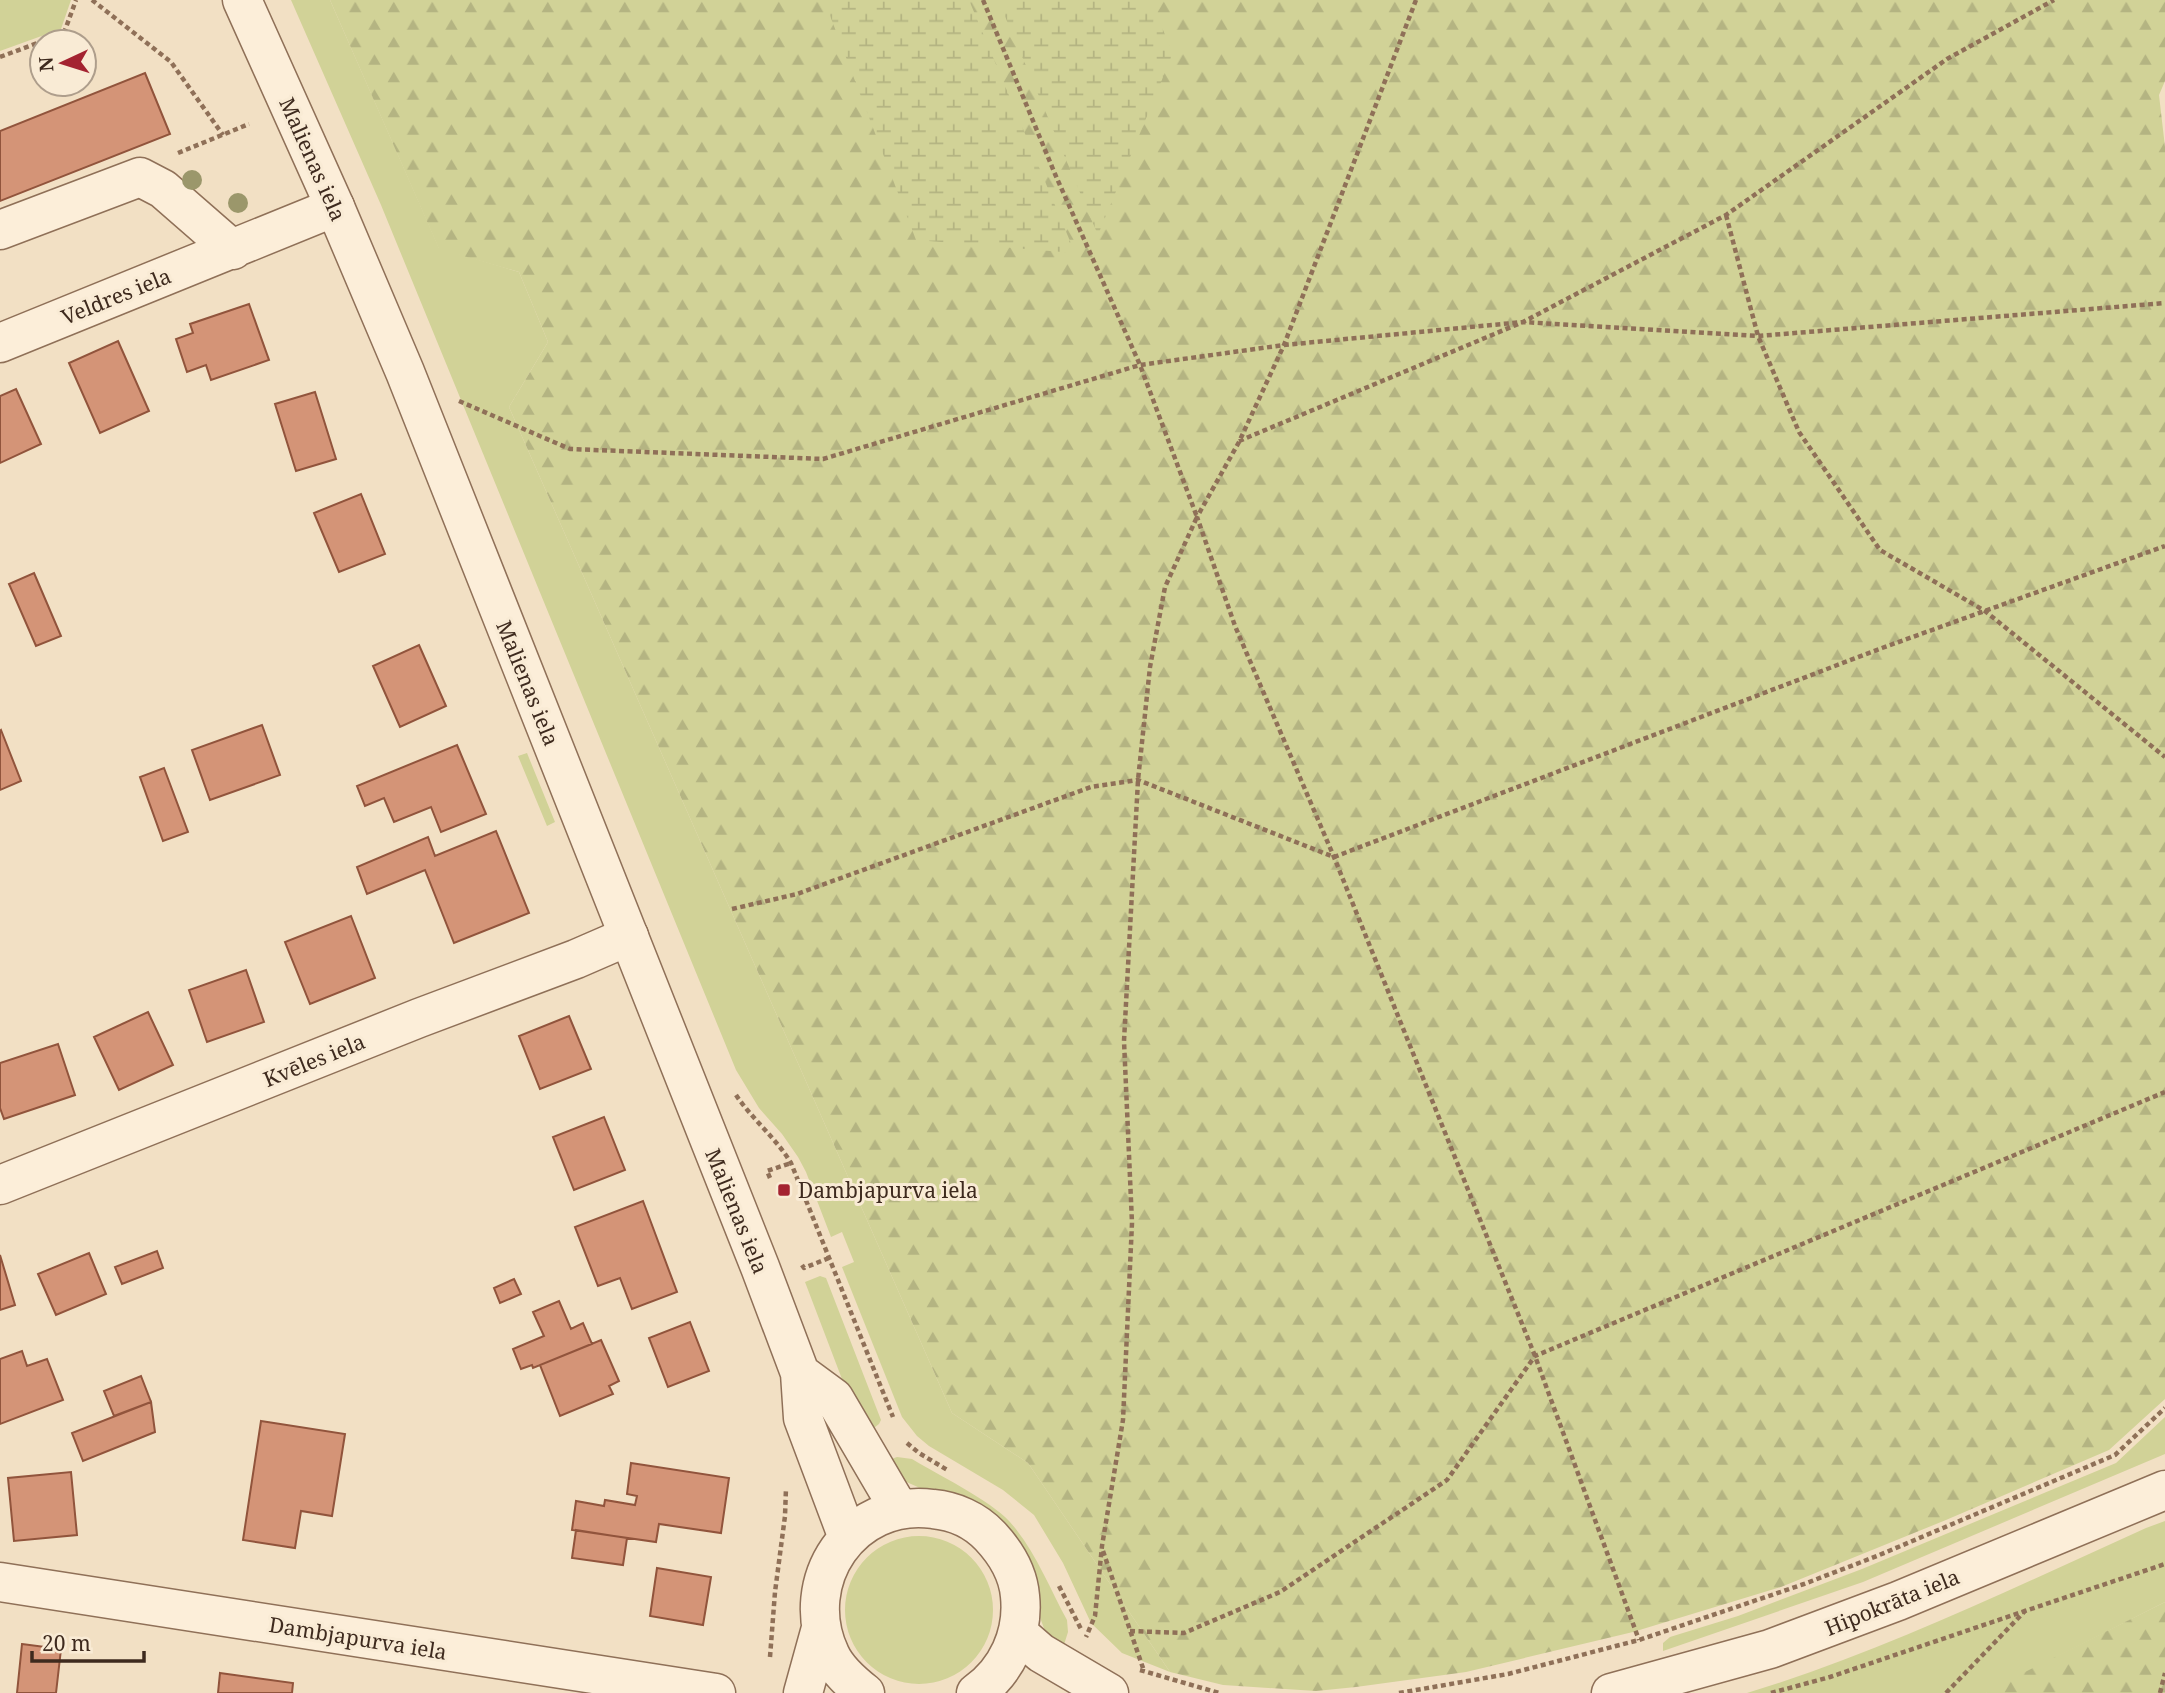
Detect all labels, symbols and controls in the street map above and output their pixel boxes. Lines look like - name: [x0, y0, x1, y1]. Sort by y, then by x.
- north arrow: [28, 28, 98, 98]
- text: N: [33, 56, 60, 73]
- street label: Malienas iela: [273, 93, 353, 225]
- street label: Veldres iela: [57, 261, 175, 331]
- street label: Malienas iela: [490, 616, 566, 750]
- street label: Kvēles iela: [259, 1027, 369, 1093]
- street label: Malienas iela: [699, 1144, 775, 1278]
- place label: Dambjapurva iela: [798, 1176, 978, 1204]
- marker: Dambjapurva iela: [776, 1182, 792, 1198]
- street label: Hipokrāta iela: [1820, 1562, 1964, 1642]
- street label: Dambjapurva iela: [267, 1610, 449, 1666]
- scale bar: [32, 1620, 144, 1664]
- text: 20 m: [42, 1629, 91, 1657]

